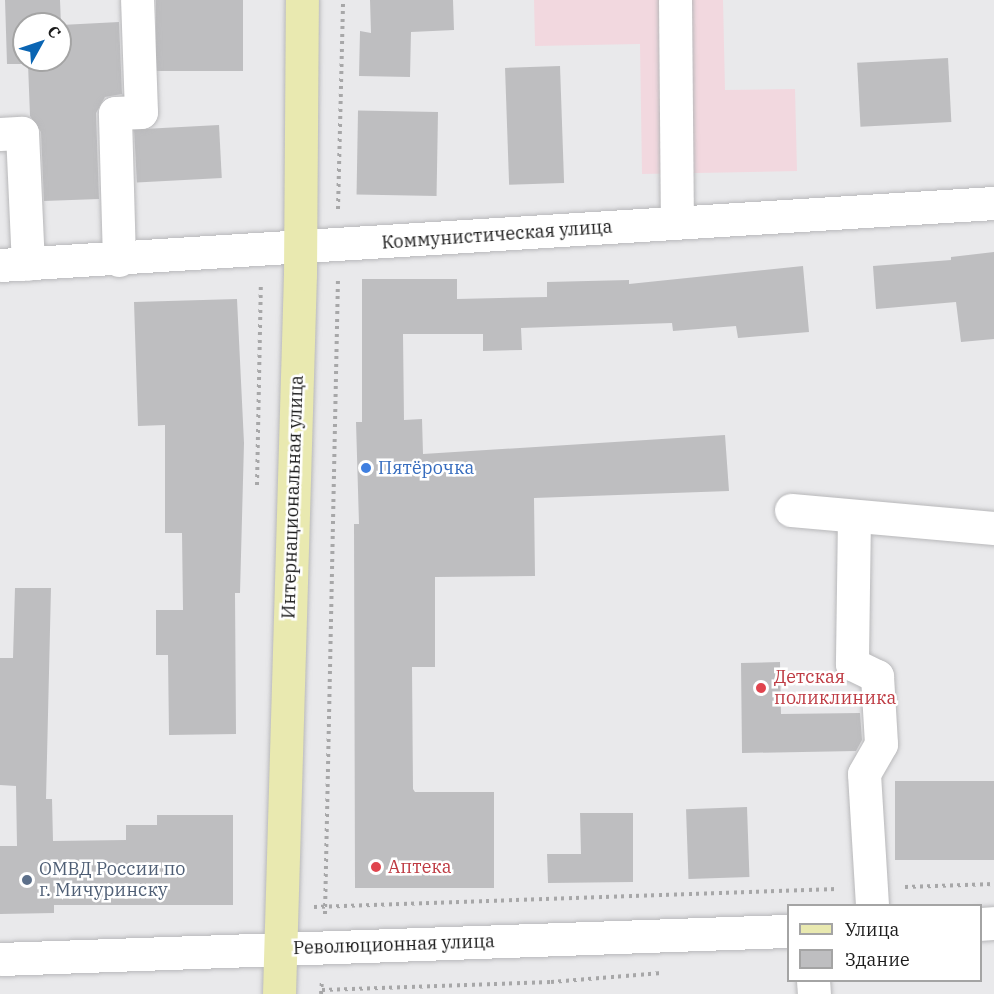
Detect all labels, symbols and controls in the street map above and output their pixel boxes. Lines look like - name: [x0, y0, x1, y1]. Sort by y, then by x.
- north arrow: [12, 12, 72, 72]
- text: С: [43, 21, 65, 42]
- street label: Коммунистическая улица: [381, 216, 613, 254]
- street label: Интернациональная улица: [278, 375, 308, 619]
- place label: Пятёрочка: [378, 457, 474, 479]
- marker: Пятёрочка: [359, 461, 373, 475]
- place label: Детская поликлиника: [774, 667, 896, 710]
- marker: Детская поликлиника: [752, 679, 770, 697]
- place label: Аптека: [388, 856, 452, 878]
- place label: ОМВД России по г. Мичуринску: [39, 859, 185, 902]
- marker: Аптека: [369, 860, 383, 874]
- marker: ОМВД России по г. Мичуринску: [20, 873, 34, 887]
- legend: [787, 904, 982, 982]
- text: Улица: [845, 918, 899, 941]
- street label: Революционная улица: [293, 931, 495, 959]
- text: Здание: [845, 948, 910, 971]

